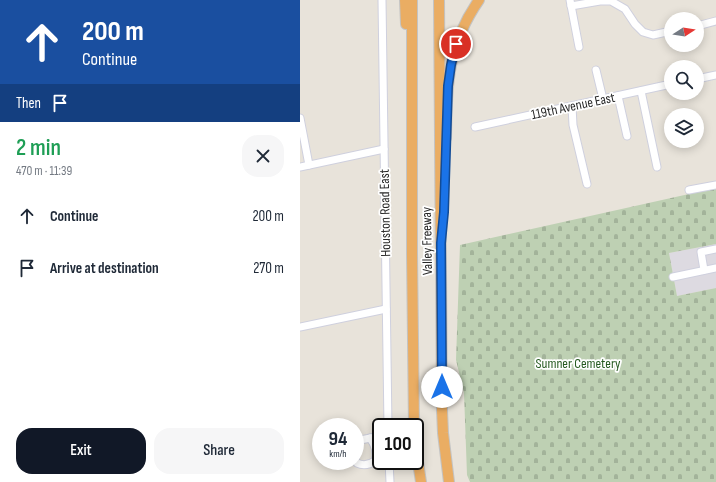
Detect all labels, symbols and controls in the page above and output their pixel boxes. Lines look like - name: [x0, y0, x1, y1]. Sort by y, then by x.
- north arrow: [664, 12, 704, 52]
- map controls: [664, 12, 704, 148]
- text: 200 m: [82, 15, 144, 48]
- icon: ahead: [16, 16, 68, 68]
- pin: [439, 27, 473, 61]
- icon: arrive: [445, 33, 467, 55]
- text: Continue: [82, 49, 137, 70]
- button: search: [664, 60, 704, 100]
- street label: 119th Avenue East: [530, 89, 616, 123]
- icon: arrive: [49, 92, 71, 114]
- text: Then: [16, 94, 41, 113]
- button: layers: [664, 108, 704, 148]
- text: 2 min: [16, 133, 61, 162]
- button: close: [242, 135, 284, 177]
- text: 470 m · 11:39: [16, 163, 72, 179]
- street label: Houston Road East: [376, 169, 394, 257]
- icon: ahead: [16, 205, 38, 227]
- street label: Valley Freeway: [418, 206, 436, 275]
- text: Continue: [50, 207, 99, 226]
- text: 200 m: [252, 207, 284, 226]
- icon: arrive: [16, 257, 38, 279]
- text: Arrive at destination: [50, 259, 159, 278]
- text: 270 m: [253, 259, 284, 278]
- park label: Sumner Cemetery: [536, 355, 621, 372]
- position arrow: [421, 366, 463, 408]
- speed limit sign: 100: [372, 418, 424, 470]
- text: 94: [329, 427, 347, 451]
- button: Exit: [16, 428, 146, 474]
- button: Share: [154, 428, 284, 474]
- text: km/h: [329, 448, 347, 460]

